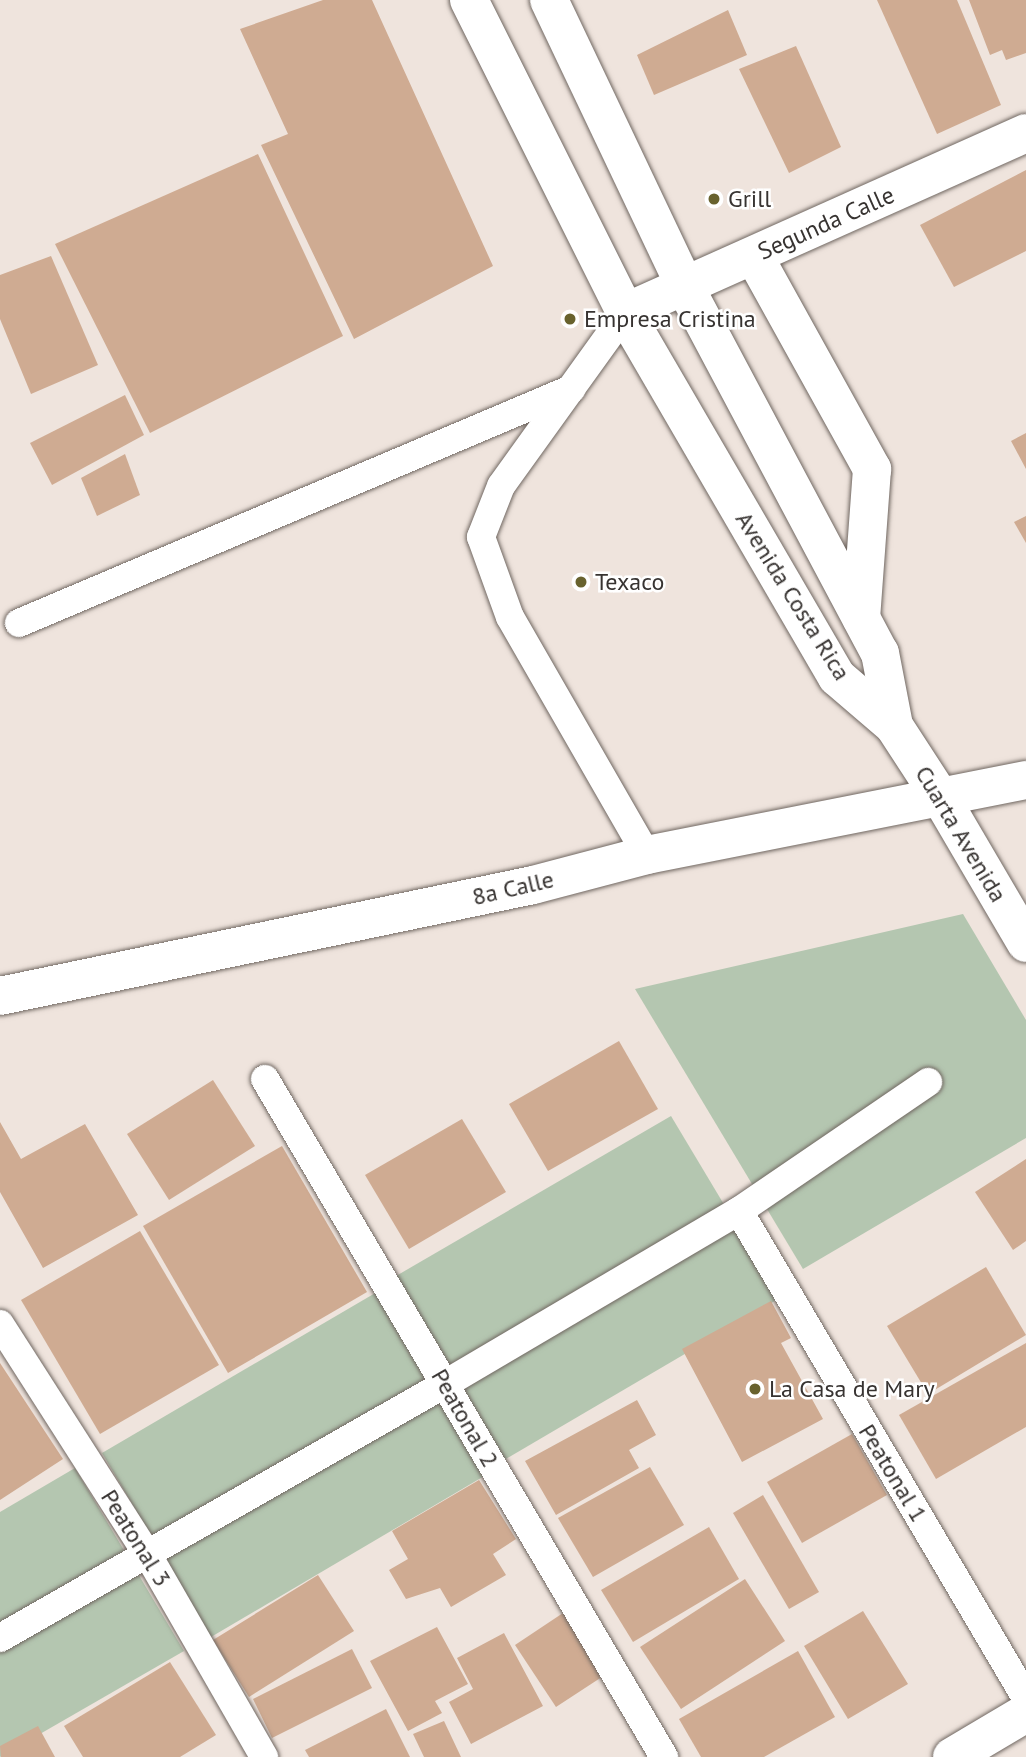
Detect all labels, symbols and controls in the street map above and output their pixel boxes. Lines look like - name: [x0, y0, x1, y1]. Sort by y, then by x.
- street label: Segunda Calle: [753, 180, 899, 266]
- place label: Grill: [728, 185, 771, 213]
- marker: Grill: [706, 191, 722, 207]
- place label: Empresa Cristina: [584, 305, 756, 333]
- marker: Empresa Cristina: [562, 311, 578, 327]
- street label: Avenida Costa Rica: [730, 506, 856, 686]
- place label: Texaco: [595, 568, 664, 596]
- marker: Texaco: [573, 574, 589, 590]
- street label: Cuarta Avenida: [909, 760, 1013, 908]
- street label: 8a Calle: [469, 865, 557, 911]
- street label: Peatonal 2: [425, 1364, 505, 1472]
- place label: La Casa de Mary: [769, 1375, 935, 1403]
- marker: La Casa de Mary: [747, 1381, 763, 1397]
- street label: Peatonal 1: [853, 1419, 933, 1527]
- street label: Peatonal 3: [95, 1484, 177, 1592]

